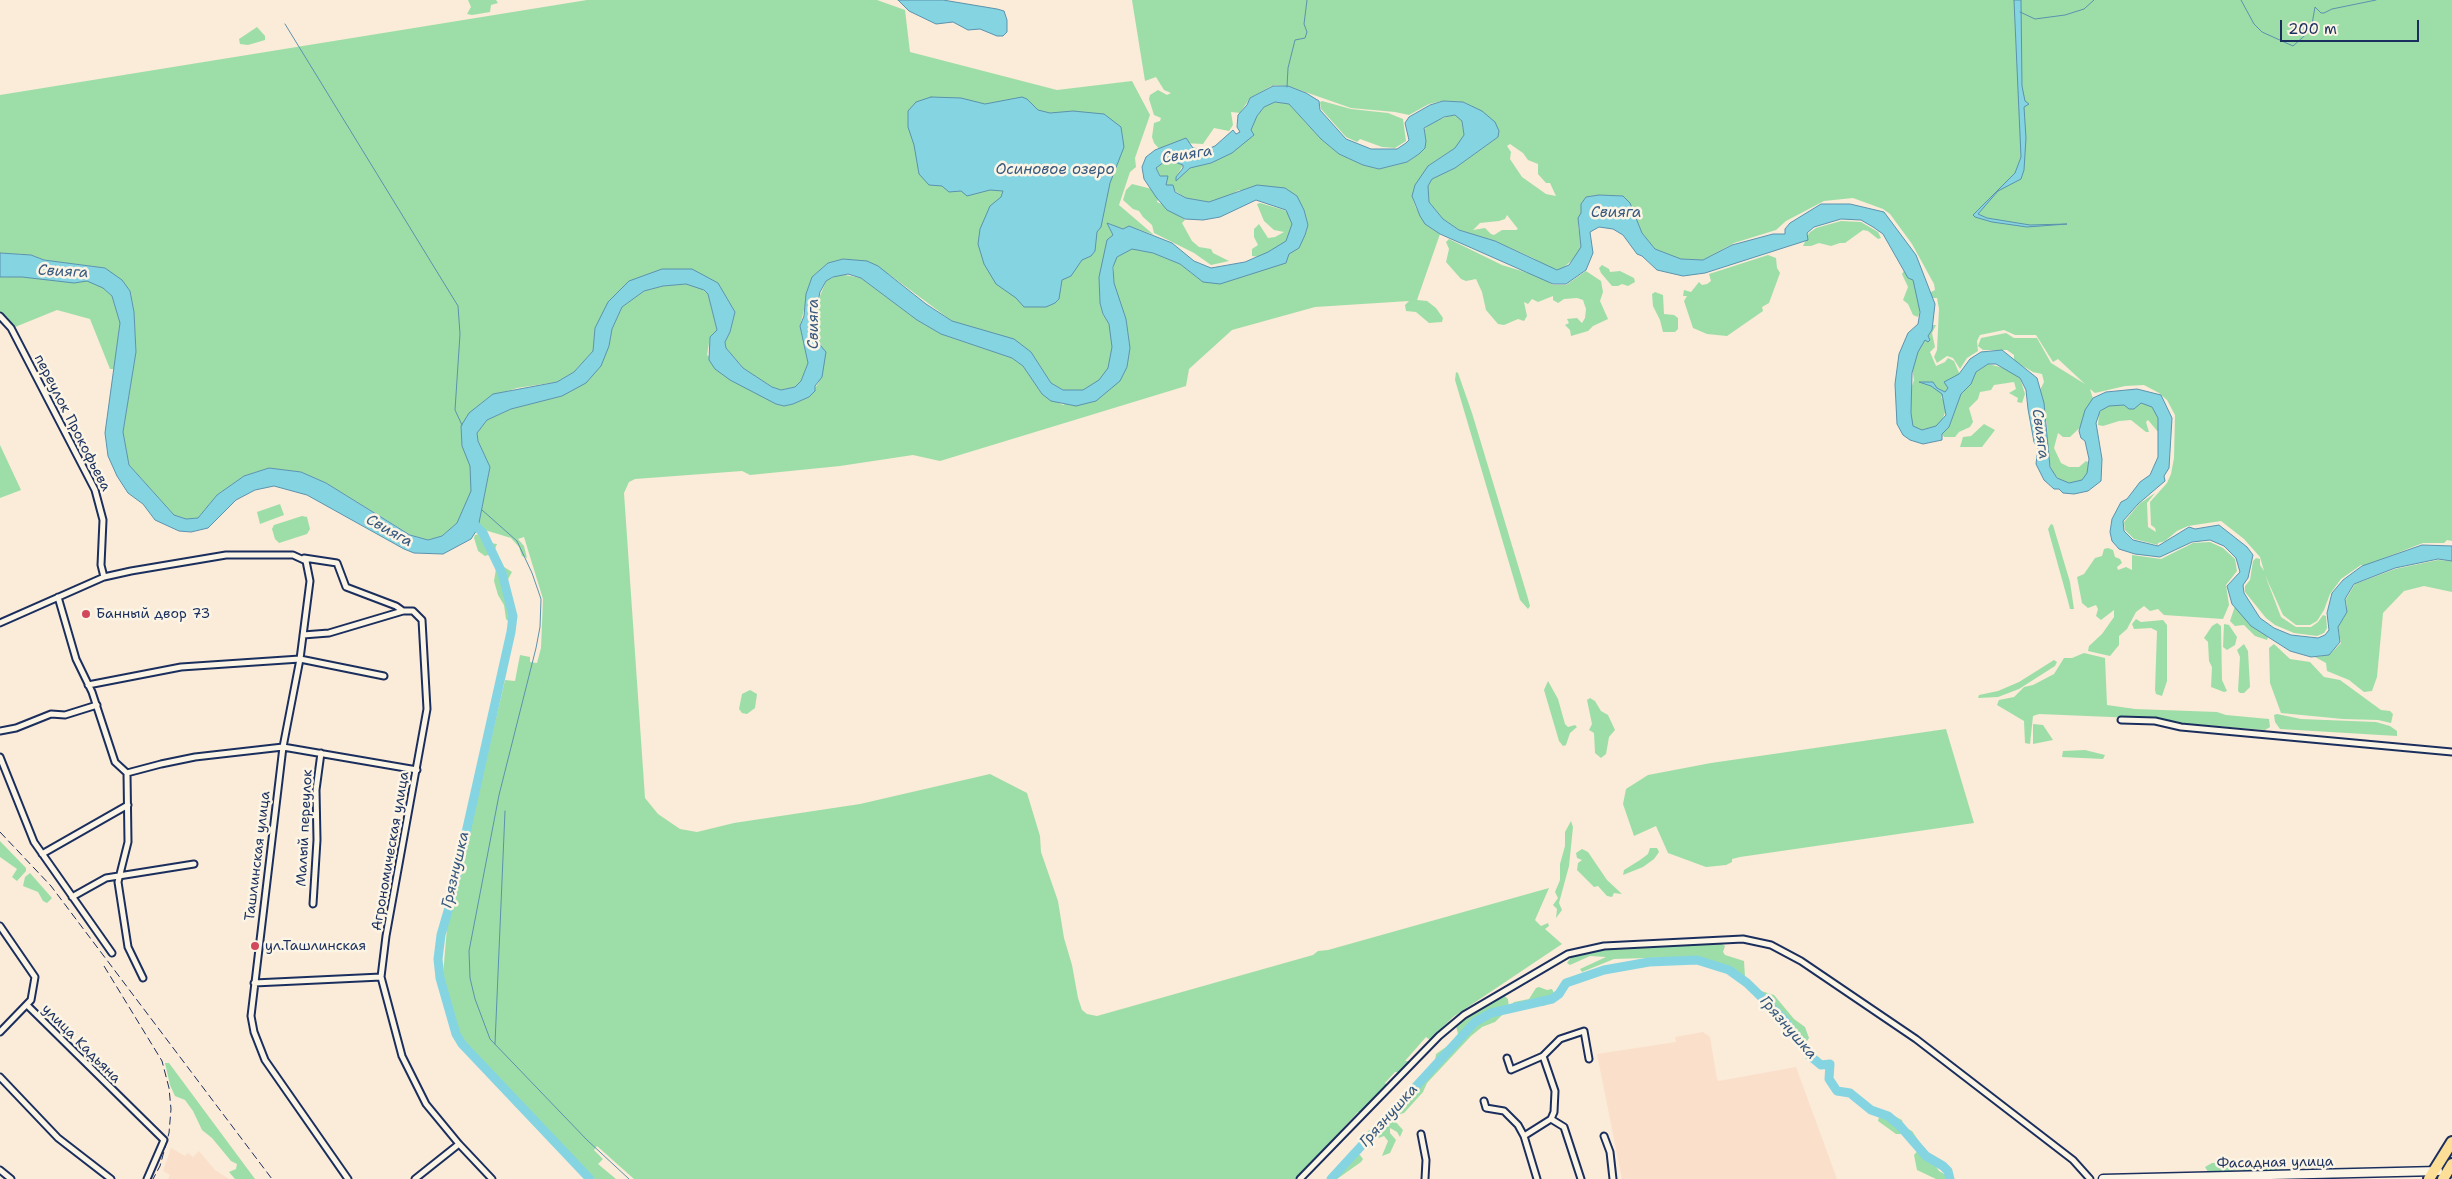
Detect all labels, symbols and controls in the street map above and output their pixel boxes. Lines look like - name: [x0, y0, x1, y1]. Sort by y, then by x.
- scale bar: [2282, 10, 2421, 42]
- text: 200 m: [2288, 19, 2337, 39]
- water label: Свияга: [1161, 142, 1213, 168]
- water label: Осиновое озеро: [995, 161, 1115, 179]
- water label: Свияга: [1591, 204, 1641, 222]
- water label: Свияга: [37, 262, 89, 282]
- water label: Свияга: [805, 299, 823, 349]
- street label: переулок Прокофьева: [30, 352, 114, 494]
- water label: Свияга: [2028, 408, 2052, 460]
- water label: Свияга: [363, 511, 415, 551]
- place label: Банный двор 73: [96, 606, 210, 622]
- marker: Банный двор 73: [80, 608, 92, 620]
- street label: Малый переулок: [294, 769, 316, 887]
- street label: Агрономическая улица: [369, 770, 413, 932]
- street label: Ташлинская улица: [242, 790, 274, 922]
- water label: Грязнушка: [438, 830, 474, 910]
- place label: ул.Ташлинская: [265, 938, 366, 954]
- marker: ул.Ташлинская: [249, 940, 261, 952]
- water label: Грязнушка: [1756, 993, 1820, 1063]
- street label: улица Кадьяна: [38, 1001, 124, 1087]
- water label: Грязнушка: [1356, 1081, 1422, 1151]
- street label: Фасадная улица: [2216, 1154, 2334, 1172]

